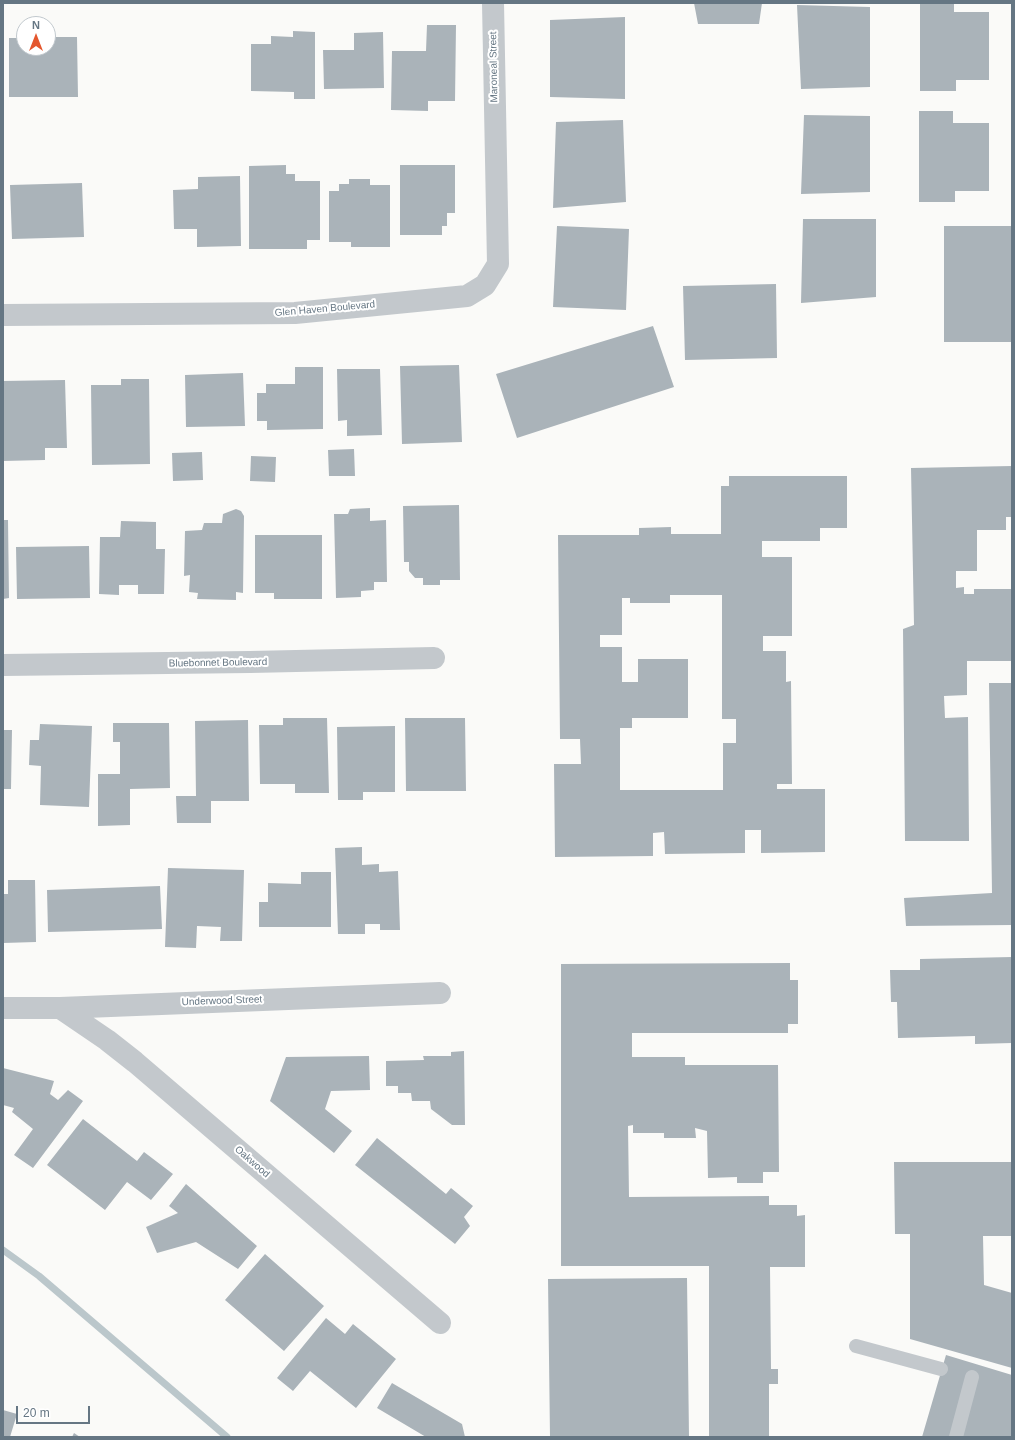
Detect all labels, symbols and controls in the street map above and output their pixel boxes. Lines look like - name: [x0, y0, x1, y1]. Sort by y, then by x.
- north arrow: [16, 16, 56, 56]
- text: N: [32, 19, 40, 31]
- street label: Maroneal Street: [487, 31, 501, 103]
- street label: Glen Haven Boulevard: [274, 299, 376, 319]
- street label: Bluebonnet Boulevard: [169, 656, 267, 670]
- street label: Underwood Street: [182, 994, 262, 1008]
- street label: Oakwood: [232, 1144, 272, 1180]
- scale bar: [18, 1398, 92, 1424]
- text: 20 m: [23, 1406, 50, 1420]

